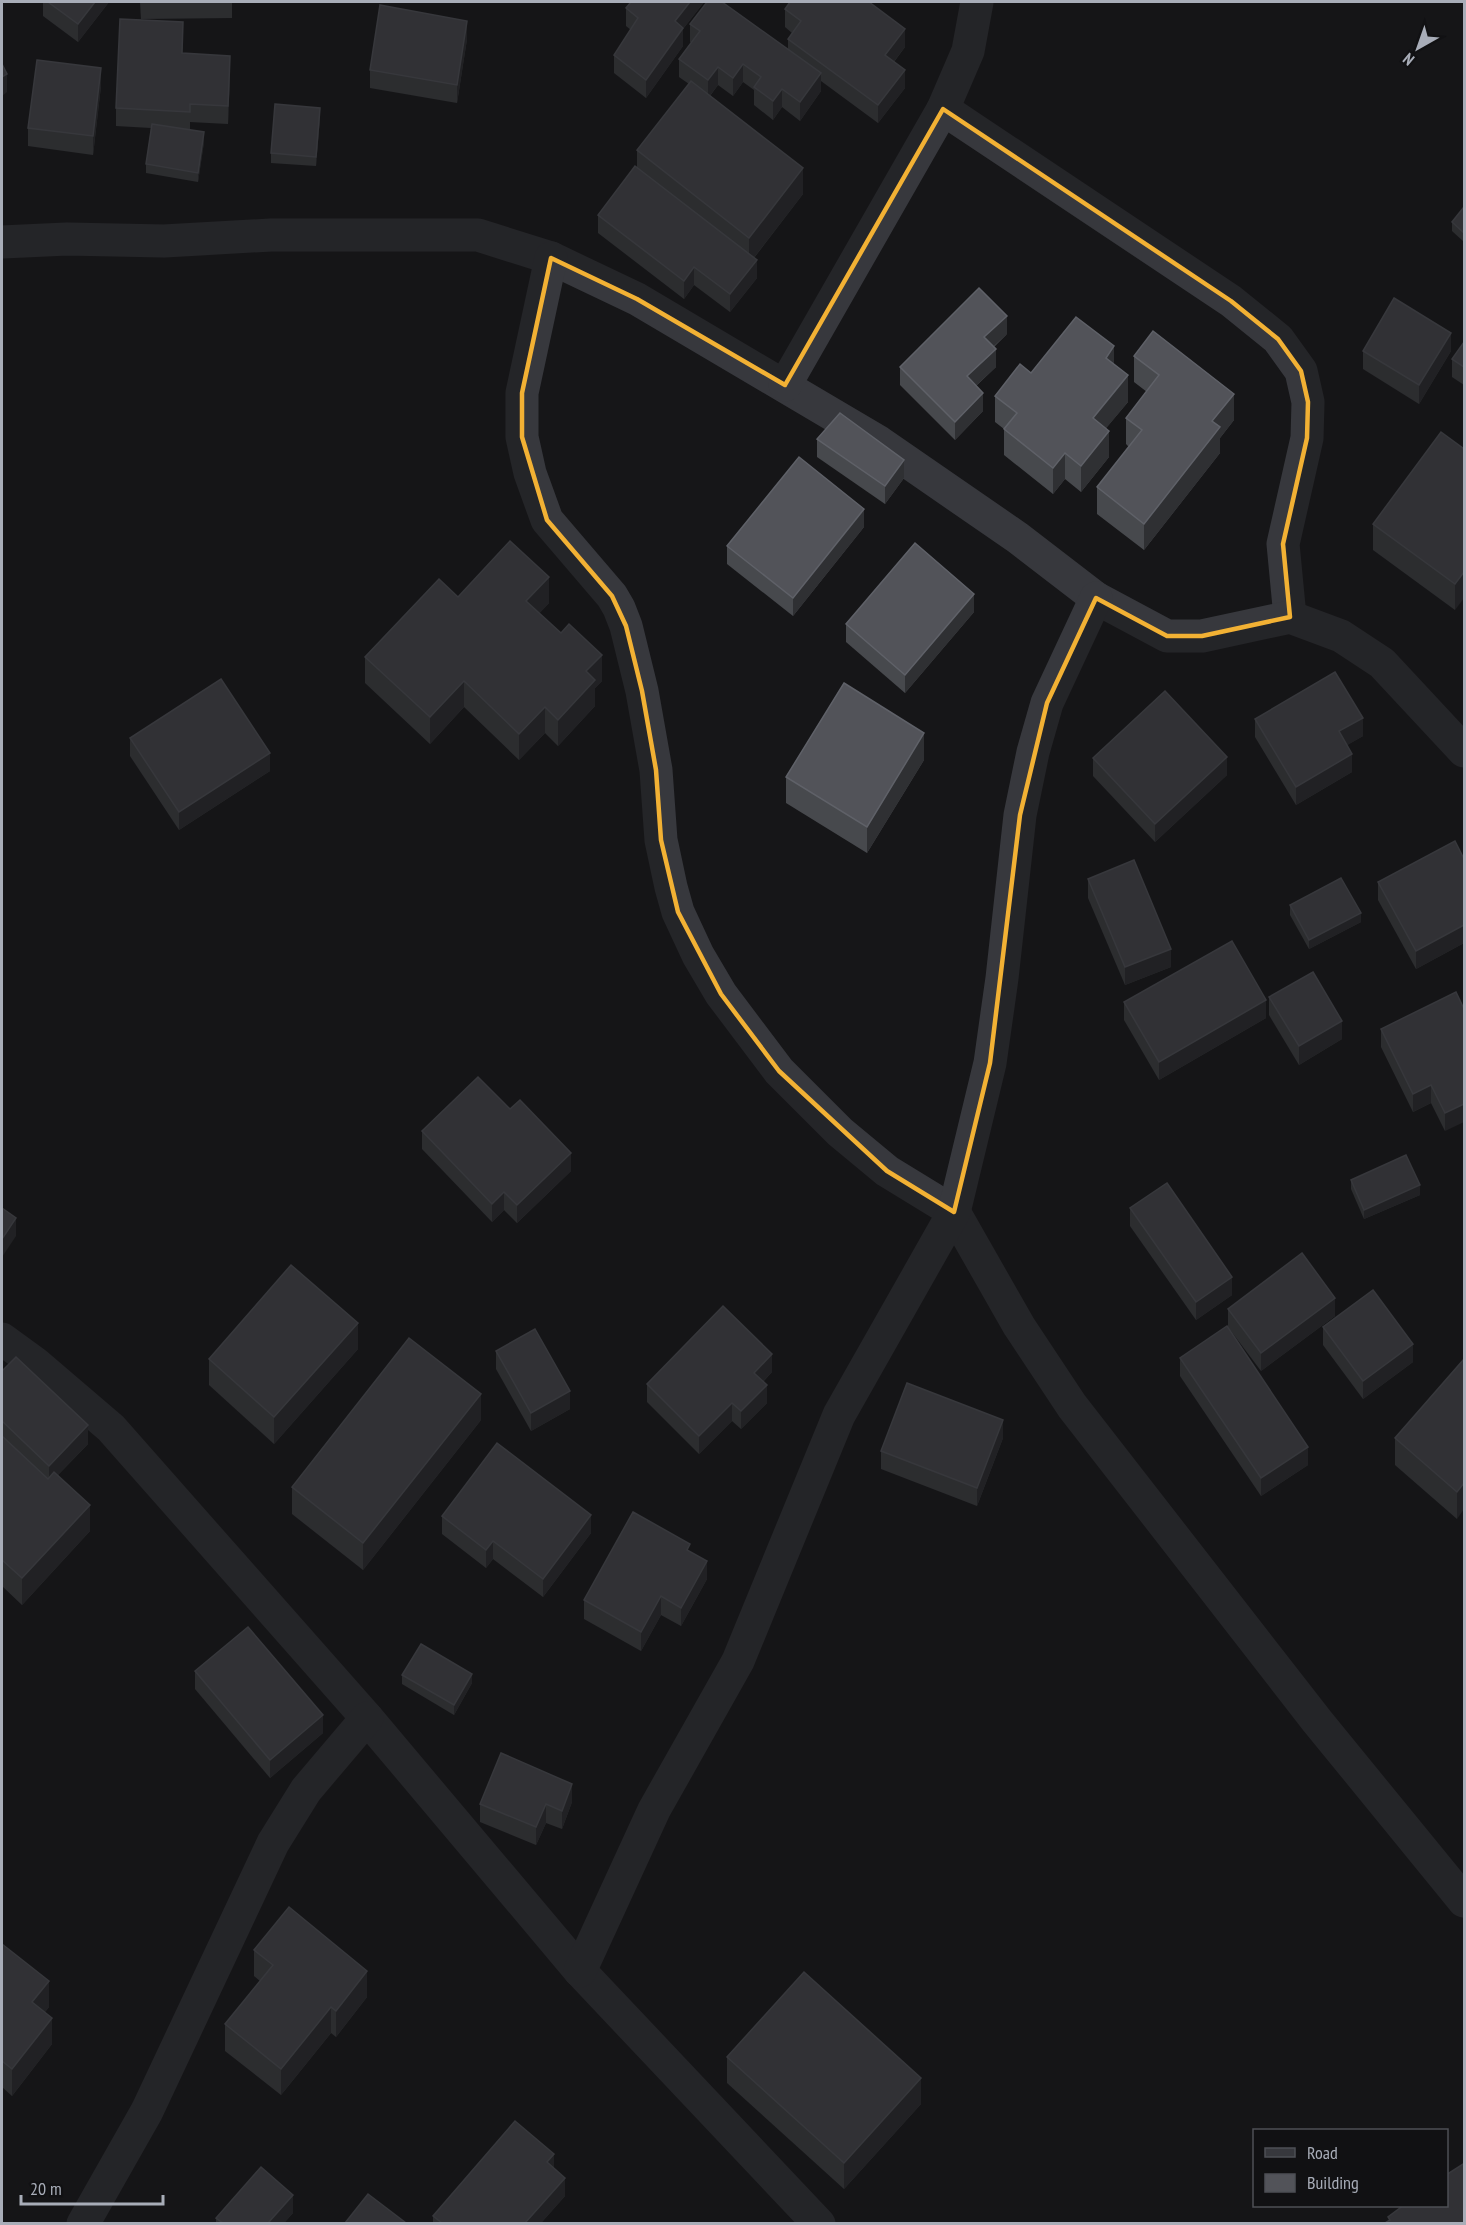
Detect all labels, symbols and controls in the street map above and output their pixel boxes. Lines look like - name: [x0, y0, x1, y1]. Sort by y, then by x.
- north arrow: [1388, 18, 1448, 78]
- text: N: [1399, 49, 1418, 70]
- legend: [1253, 2129, 1448, 2207]
- text: Road: [1307, 2141, 1338, 2164]
- scale bar: [21, 2168, 164, 2206]
- text: Building: [1307, 2171, 1359, 2194]
- text: 20 m: [30, 2177, 62, 2200]

